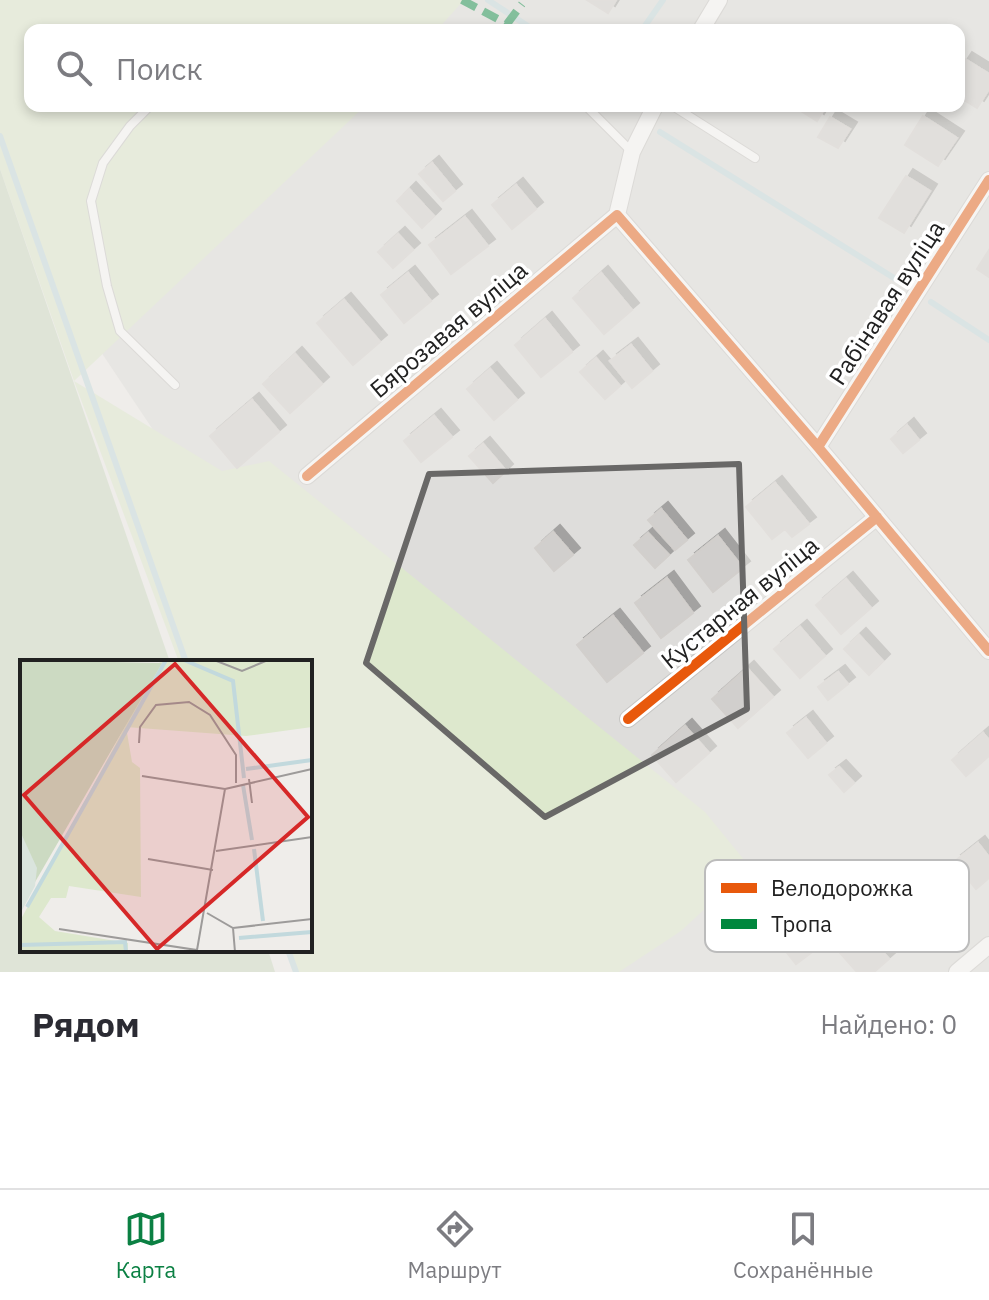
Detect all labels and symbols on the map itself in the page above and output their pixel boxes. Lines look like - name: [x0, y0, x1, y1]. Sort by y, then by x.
- street label: Рабінавая вуліца: [821, 214, 951, 391]
- street label: Бярозавая вуліца: [363, 254, 534, 405]
- street label: Кустарная вуліца: [654, 529, 825, 676]
- inset map: [20, 660, 312, 952]
- legend: [705, 860, 969, 952]
- text: Велодорожка: [771, 873, 913, 902]
- text: Тропа: [771, 909, 832, 938]

